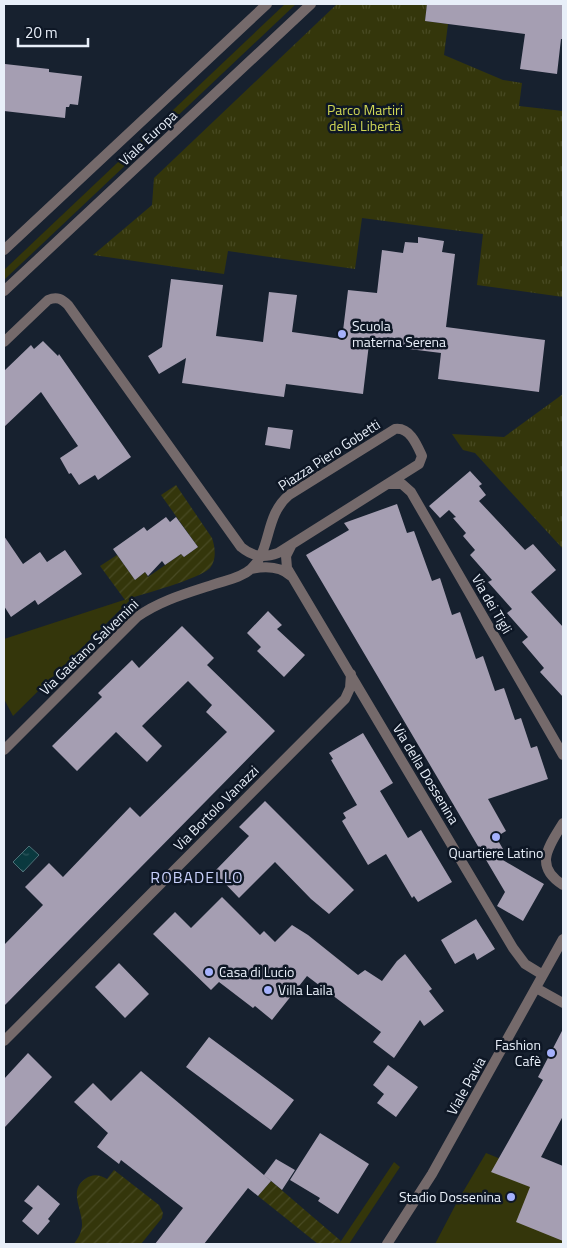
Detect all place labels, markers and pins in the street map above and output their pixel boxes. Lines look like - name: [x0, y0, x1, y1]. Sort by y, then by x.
- place label: Scuola materna Serena: [352, 315, 446, 352]
- marker: Scuola materna Serena: [336, 328, 348, 340]
- marker: Quartiere Latino: [490, 831, 502, 843]
- place label: Quartiere Latino: [448, 842, 544, 863]
- place label: Casa di Lucio: [219, 961, 294, 982]
- marker: Casa di Lucio: [203, 966, 215, 978]
- place label: Villa Laila: [278, 979, 333, 1000]
- marker: Villa Laila: [262, 984, 274, 996]
- place label: Fashion Cafè: [495, 1034, 541, 1071]
- marker: Fashion Cafè: [545, 1047, 557, 1059]
- place label: Stadio Dossenina: [399, 1186, 501, 1207]
- marker: Stadio Dossenina: [505, 1191, 517, 1203]

